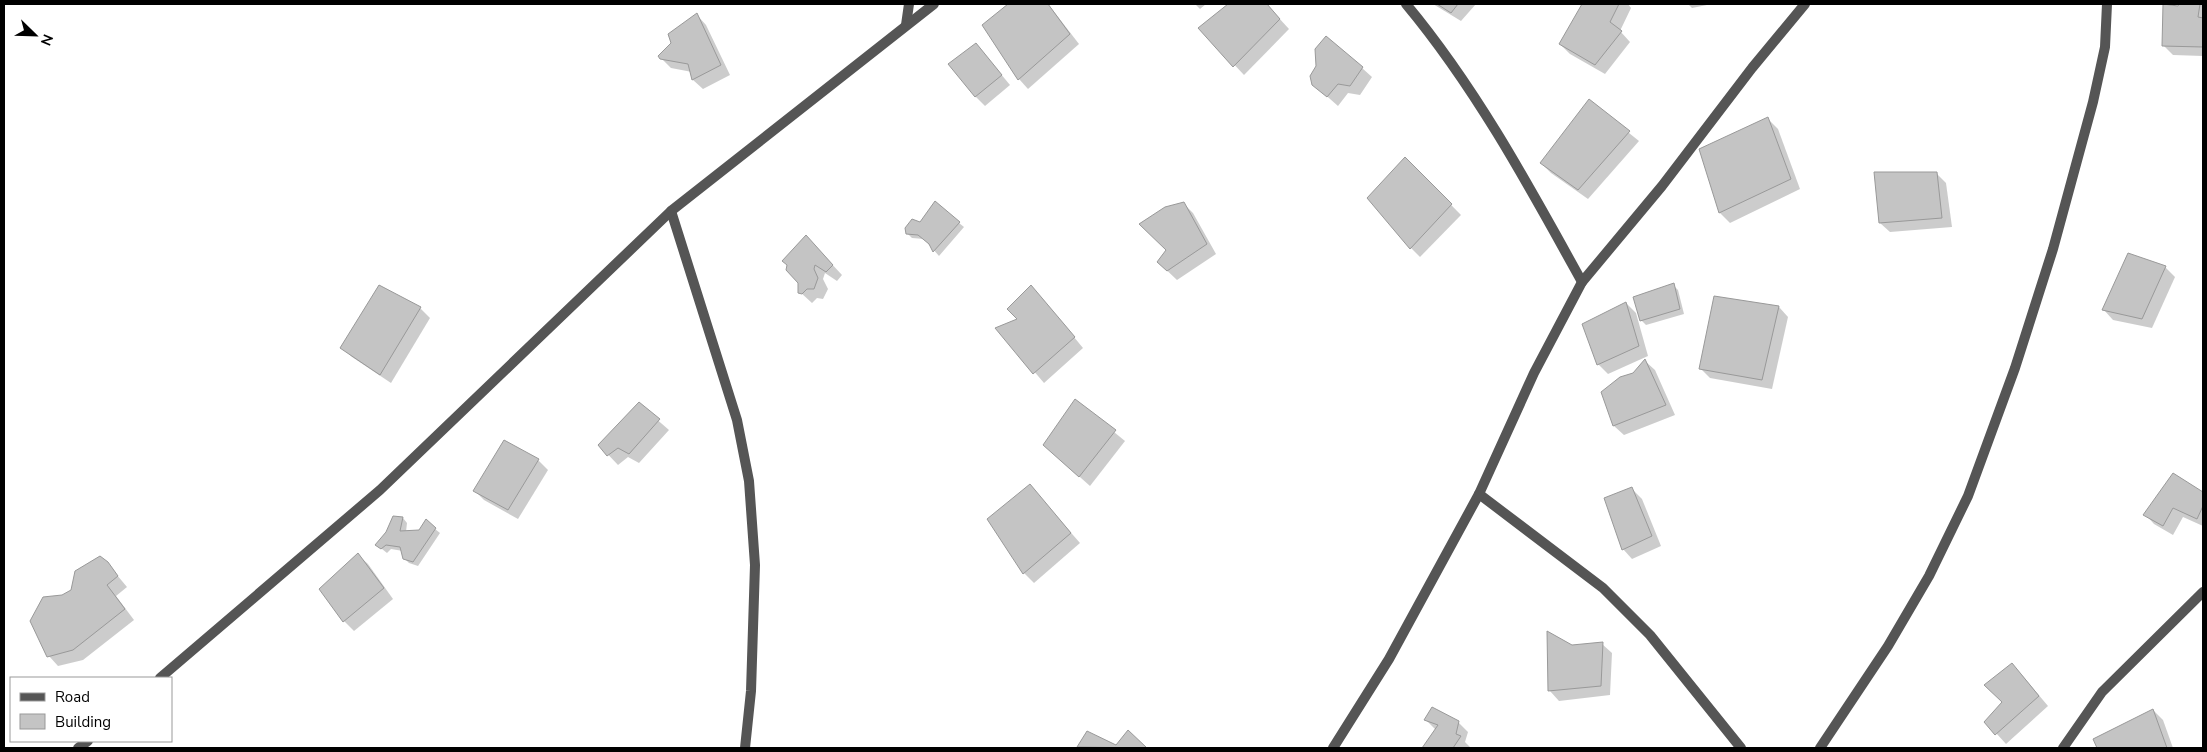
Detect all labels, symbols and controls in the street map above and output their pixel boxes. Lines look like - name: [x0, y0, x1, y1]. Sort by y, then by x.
- north arrow: [10, 10, 60, 60]
- text: N: [36, 31, 57, 48]
- legend: [10, 677, 172, 742]
- text: Road: [55, 687, 90, 707]
- text: Building: [55, 712, 111, 732]

